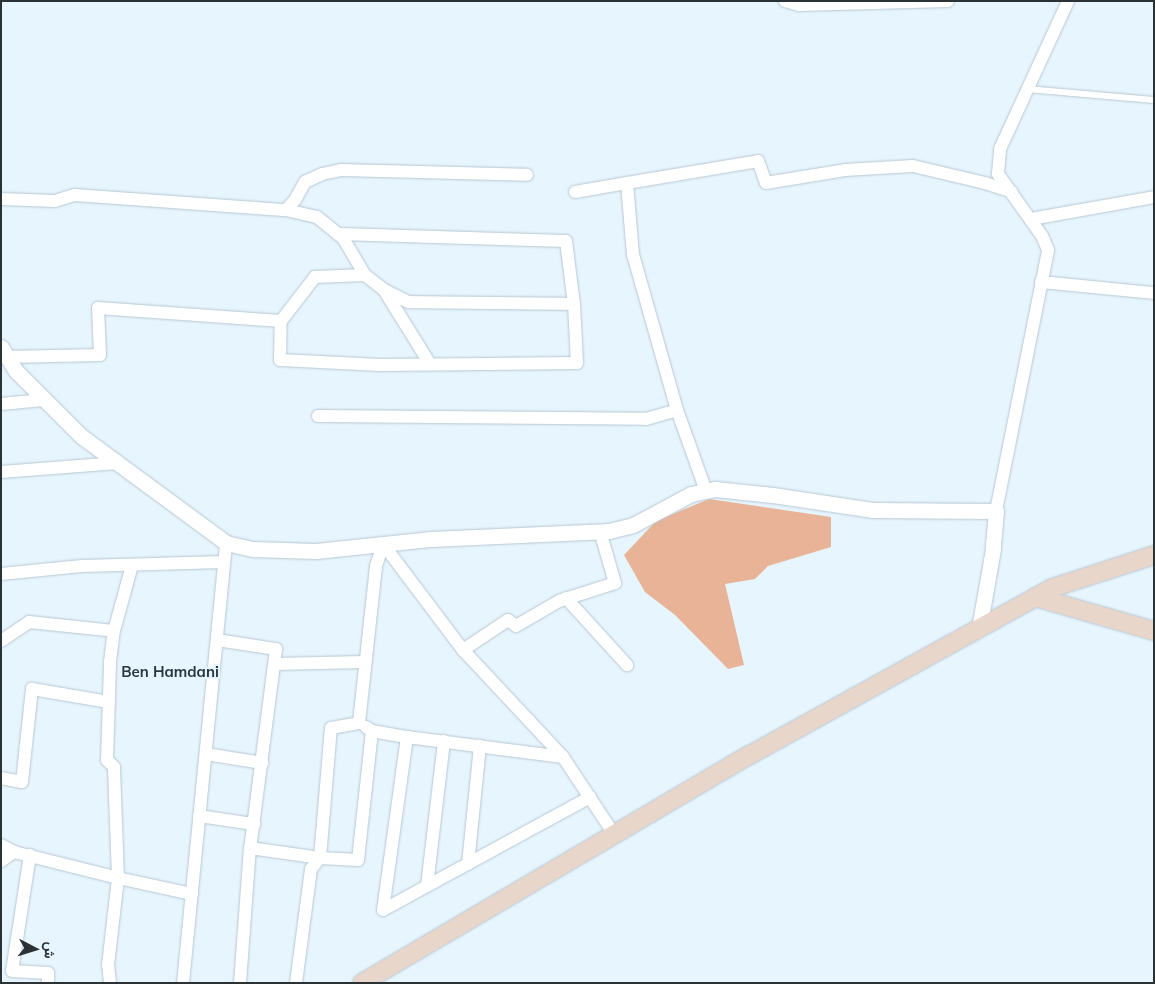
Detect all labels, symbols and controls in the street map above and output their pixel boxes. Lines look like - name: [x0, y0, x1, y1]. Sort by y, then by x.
- district label: Ben Hamdani: [121, 663, 219, 681]
- north arrow: [10, 924, 60, 974]
- text: ش: [40, 941, 60, 959]

